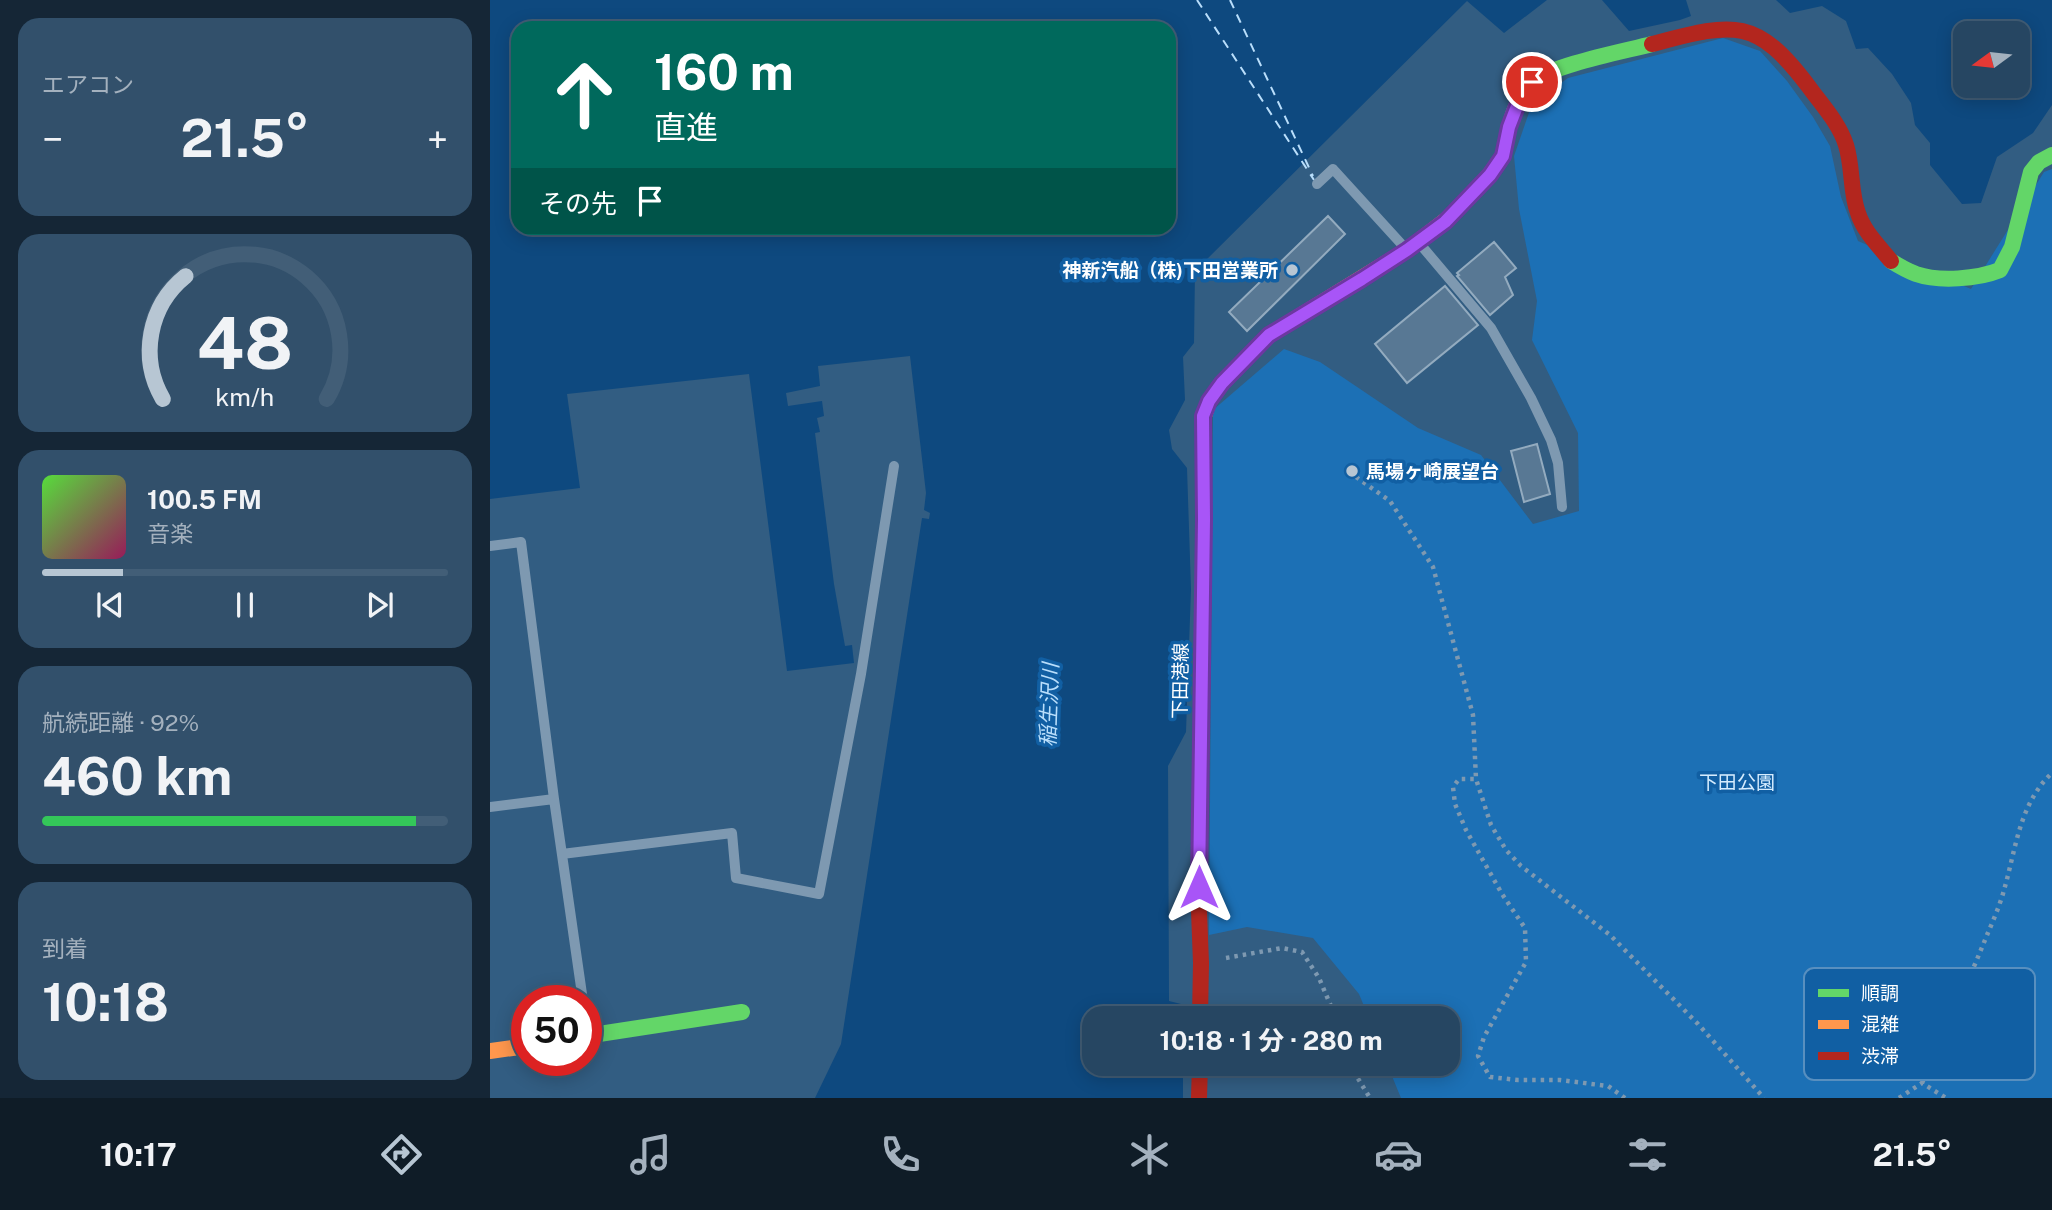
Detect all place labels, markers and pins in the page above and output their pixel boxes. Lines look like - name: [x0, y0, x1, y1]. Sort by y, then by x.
- pin: [1502, 52, 1562, 112]
- place label: 神新汽船（株)下田営業所: [1063, 259, 1278, 281]
- marker: 神新汽船（株)下田営業所: [1284, 262, 1300, 278]
- place label: 馬場ヶ崎展望台: [1366, 460, 1499, 482]
- marker: 馬場ヶ崎展望台: [1344, 463, 1360, 479]

